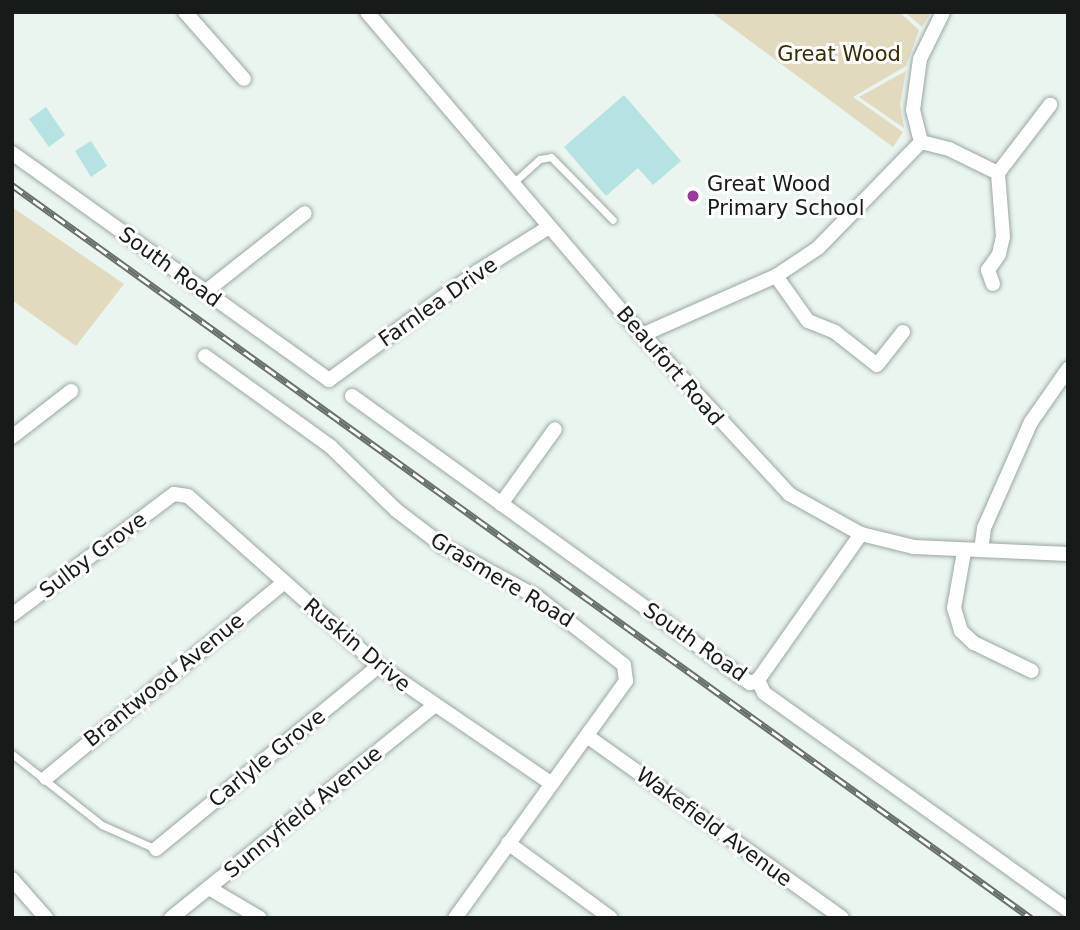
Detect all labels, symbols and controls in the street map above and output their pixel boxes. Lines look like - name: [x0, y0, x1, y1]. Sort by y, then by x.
- park label: Great Wood: [777, 41, 901, 67]
- place label: Great Wood Primary School: [707, 171, 865, 221]
- marker: Great Wood Primary School: [685, 188, 701, 204]
- street label: South Road: [114, 221, 226, 313]
- street label: Farnlea Drive: [374, 252, 502, 352]
- street label: Beaufort Road: [611, 301, 729, 431]
- street label: Sulby Grove: [34, 507, 152, 603]
- street label: Grasmere Road: [426, 527, 578, 633]
- street label: Ruskin Drive: [298, 593, 416, 697]
- street label: South Road: [638, 597, 752, 687]
- street label: Brantwood Avenue: [79, 608, 249, 752]
- street label: Carlyle Grove: [204, 703, 330, 813]
- street label: Sunnyfield Avenue: [219, 741, 387, 883]
- street label: Wakefield Avenue: [631, 762, 797, 892]

